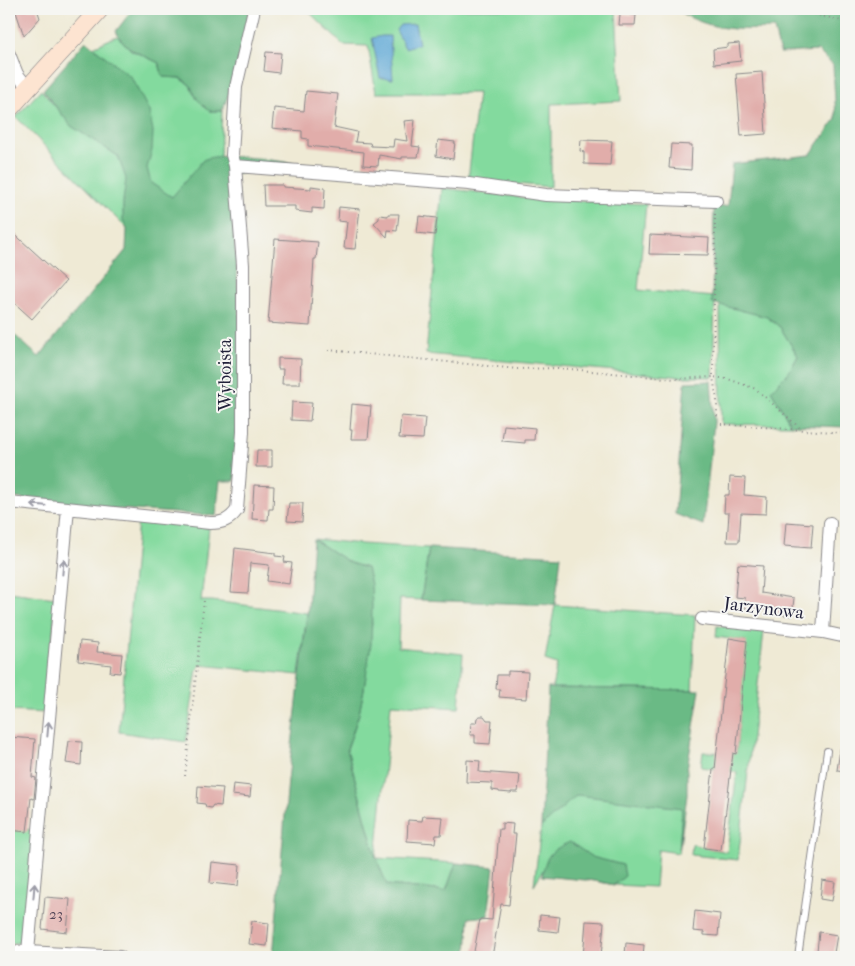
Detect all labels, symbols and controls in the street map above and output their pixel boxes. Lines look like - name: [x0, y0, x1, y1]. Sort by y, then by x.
- street label: Wyboista: [215, 338, 236, 412]
- one-way arrow: [31, 500, 47, 510]
- one-way arrow: [58, 559, 67, 575]
- street label: Jarzynowa: [721, 593, 806, 624]
- one-way arrow: [43, 721, 53, 737]
- one-way arrow: [29, 883, 39, 899]
- house number: 23: [49, 905, 63, 923]

